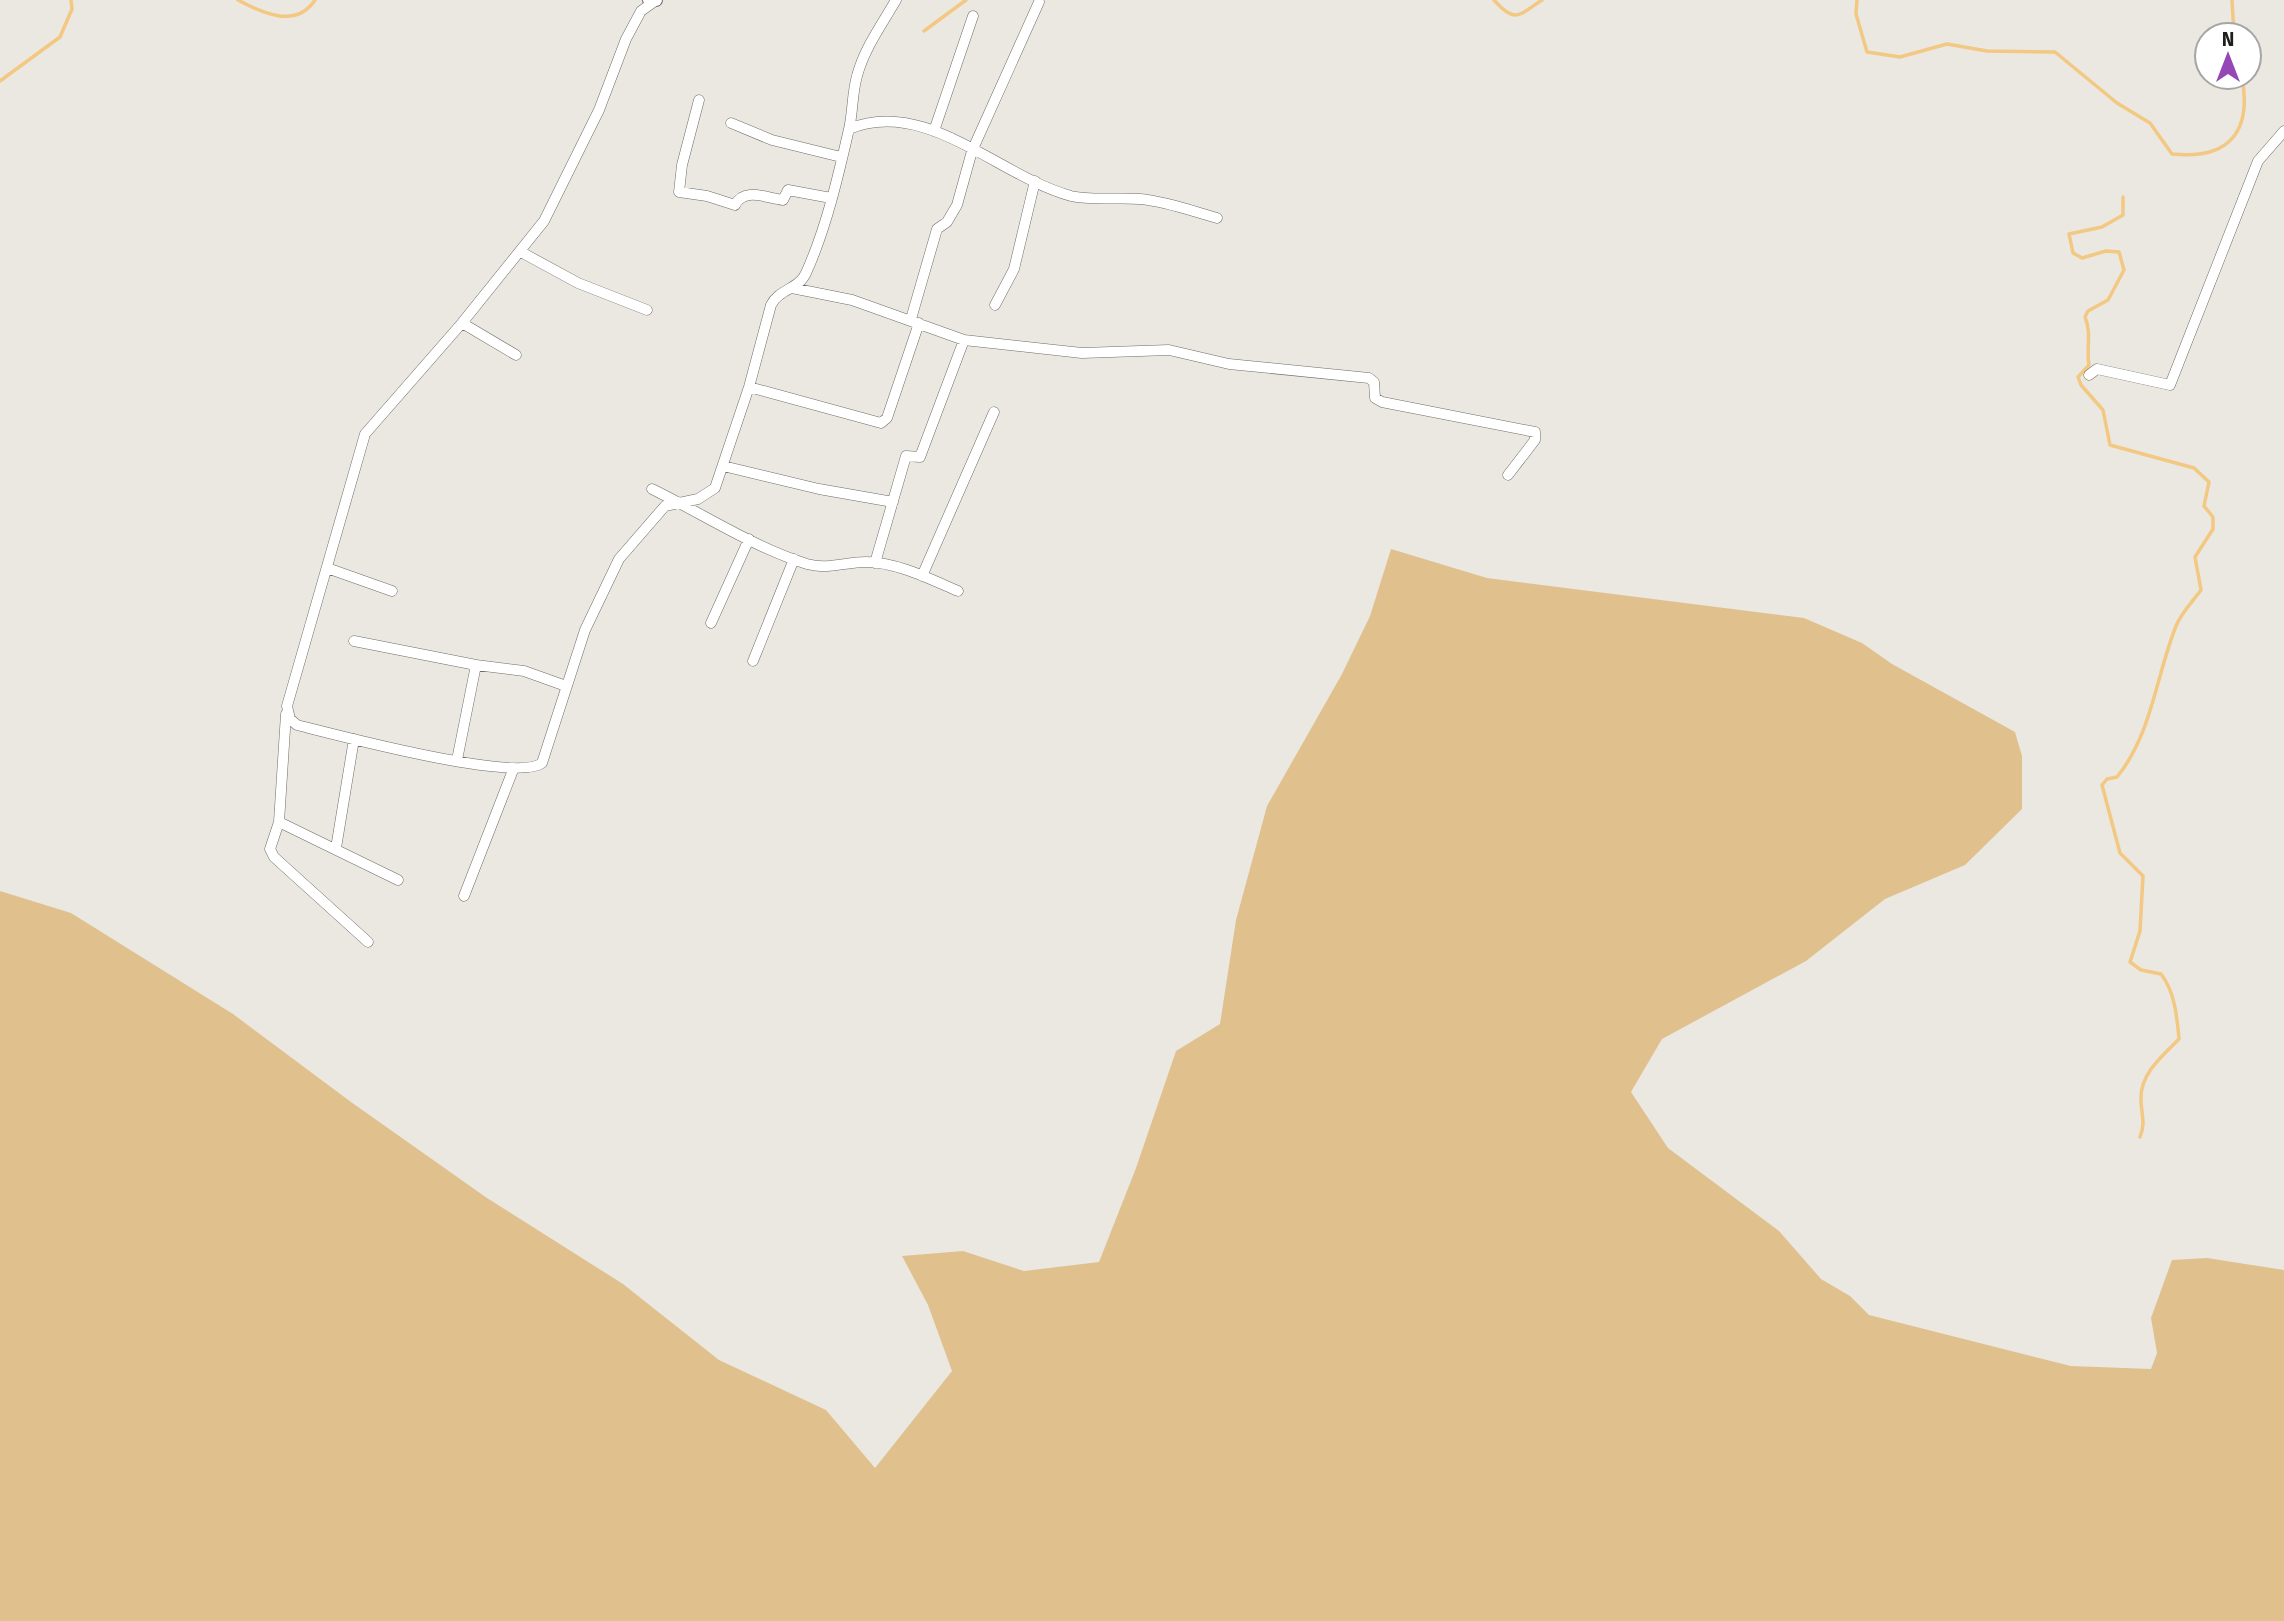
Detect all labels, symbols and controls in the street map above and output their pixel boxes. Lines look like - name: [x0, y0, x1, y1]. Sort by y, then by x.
- north arrow: [2193, 21, 2263, 91]
- text: N: [2222, 28, 2234, 51]

